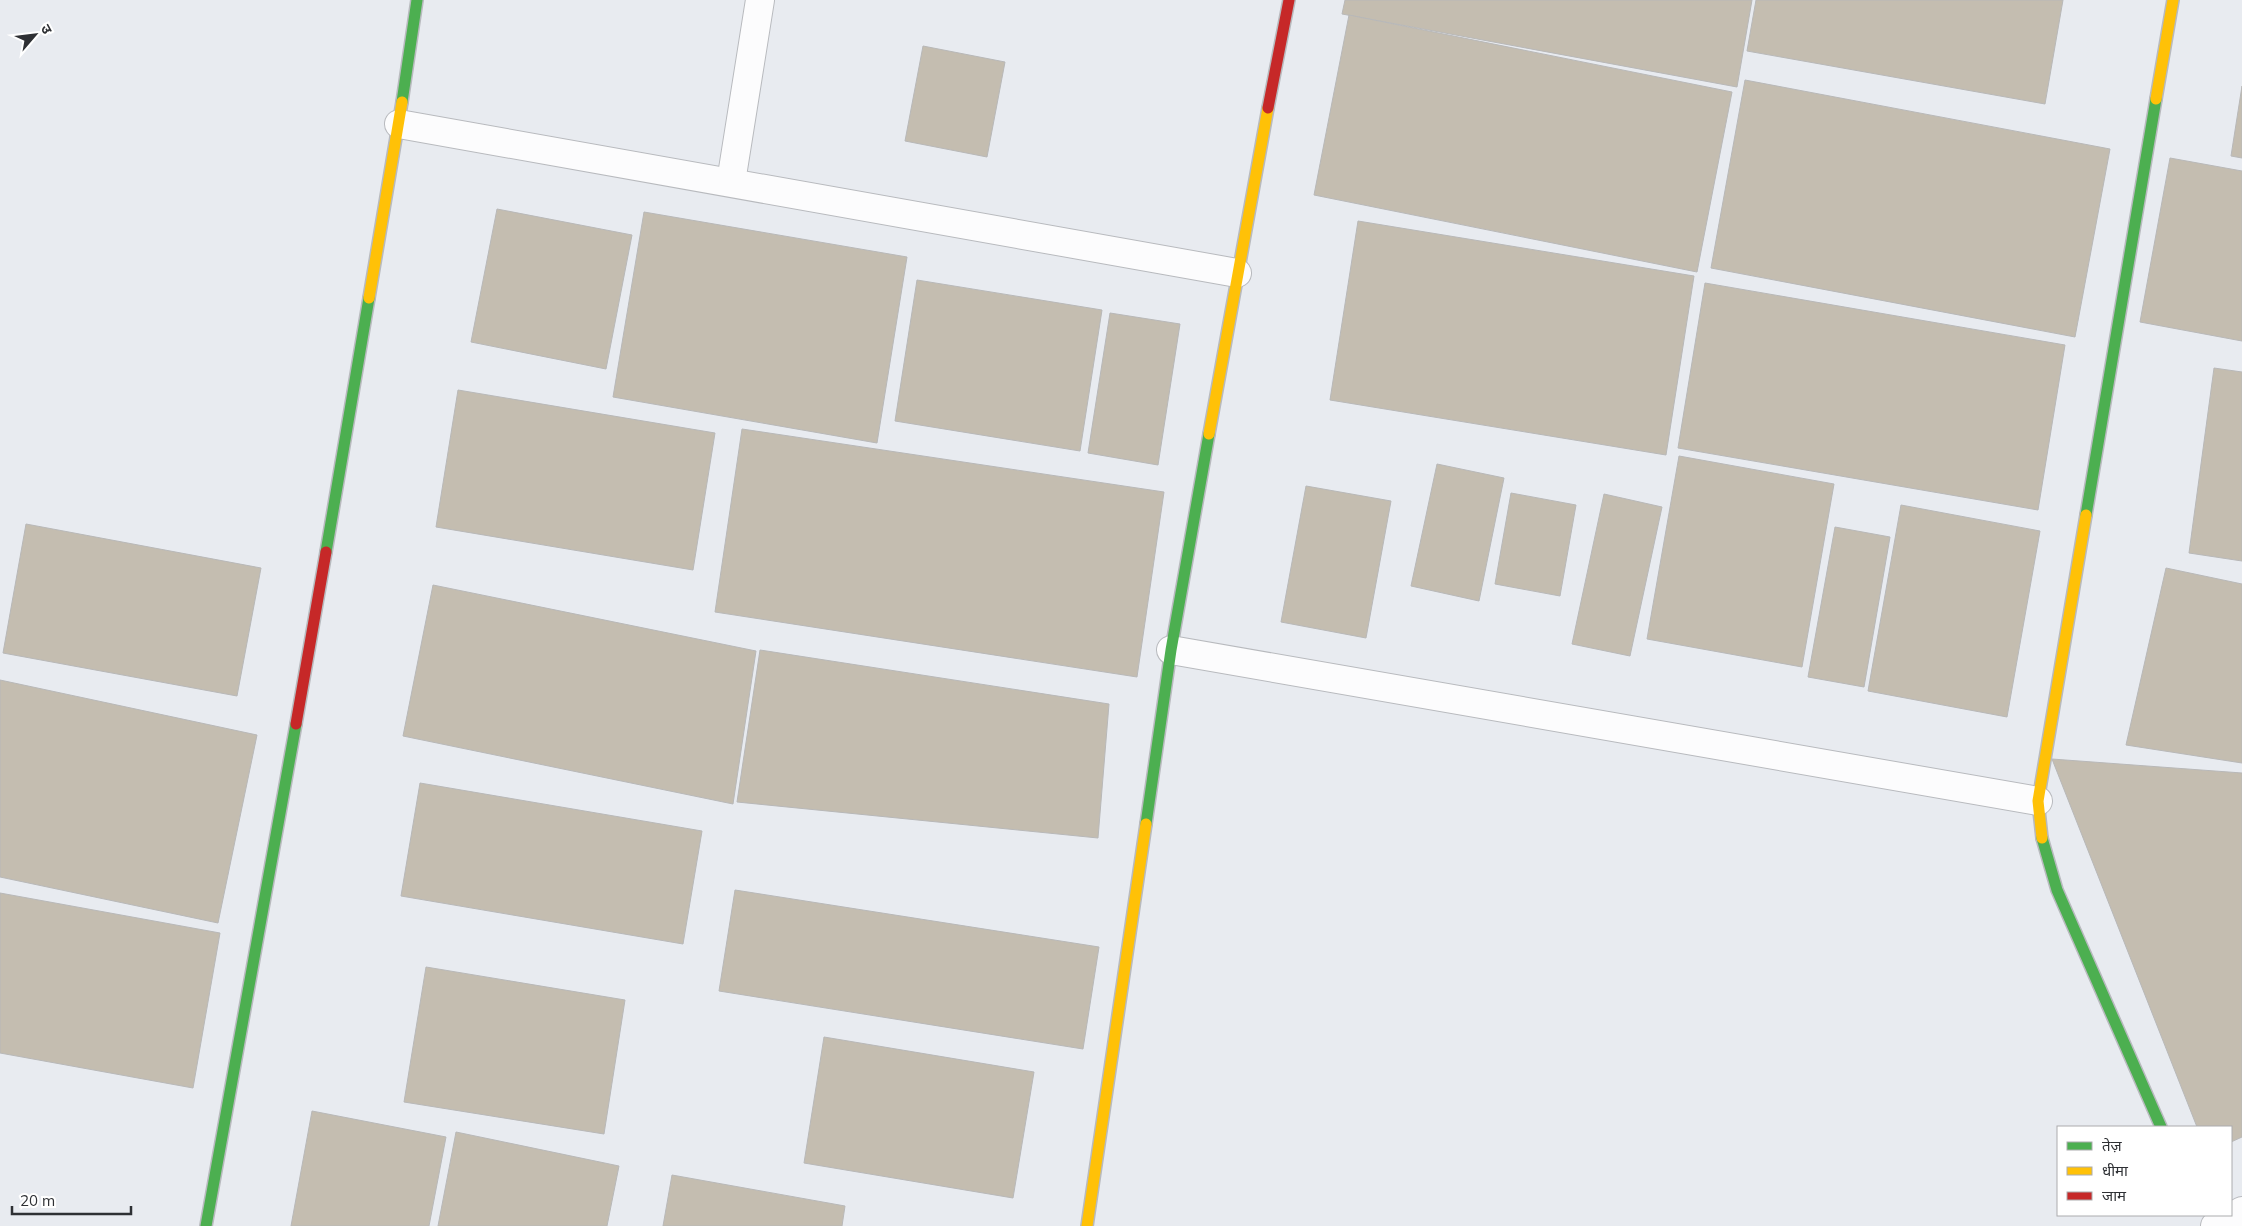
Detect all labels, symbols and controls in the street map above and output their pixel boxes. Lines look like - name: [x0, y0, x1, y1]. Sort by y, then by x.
- north arrow: [10, 10, 60, 60]
- text: उ: [37, 21, 57, 37]
- legend: [2057, 1126, 2232, 1216]
- text: तेज़: [2102, 1136, 2123, 1155]
- text: धीमा: [2102, 1161, 2129, 1180]
- scale bar: [12, 1184, 131, 1216]
- text: जाम: [2102, 1186, 2127, 1205]
- text: 20 m: [20, 1191, 55, 1210]

